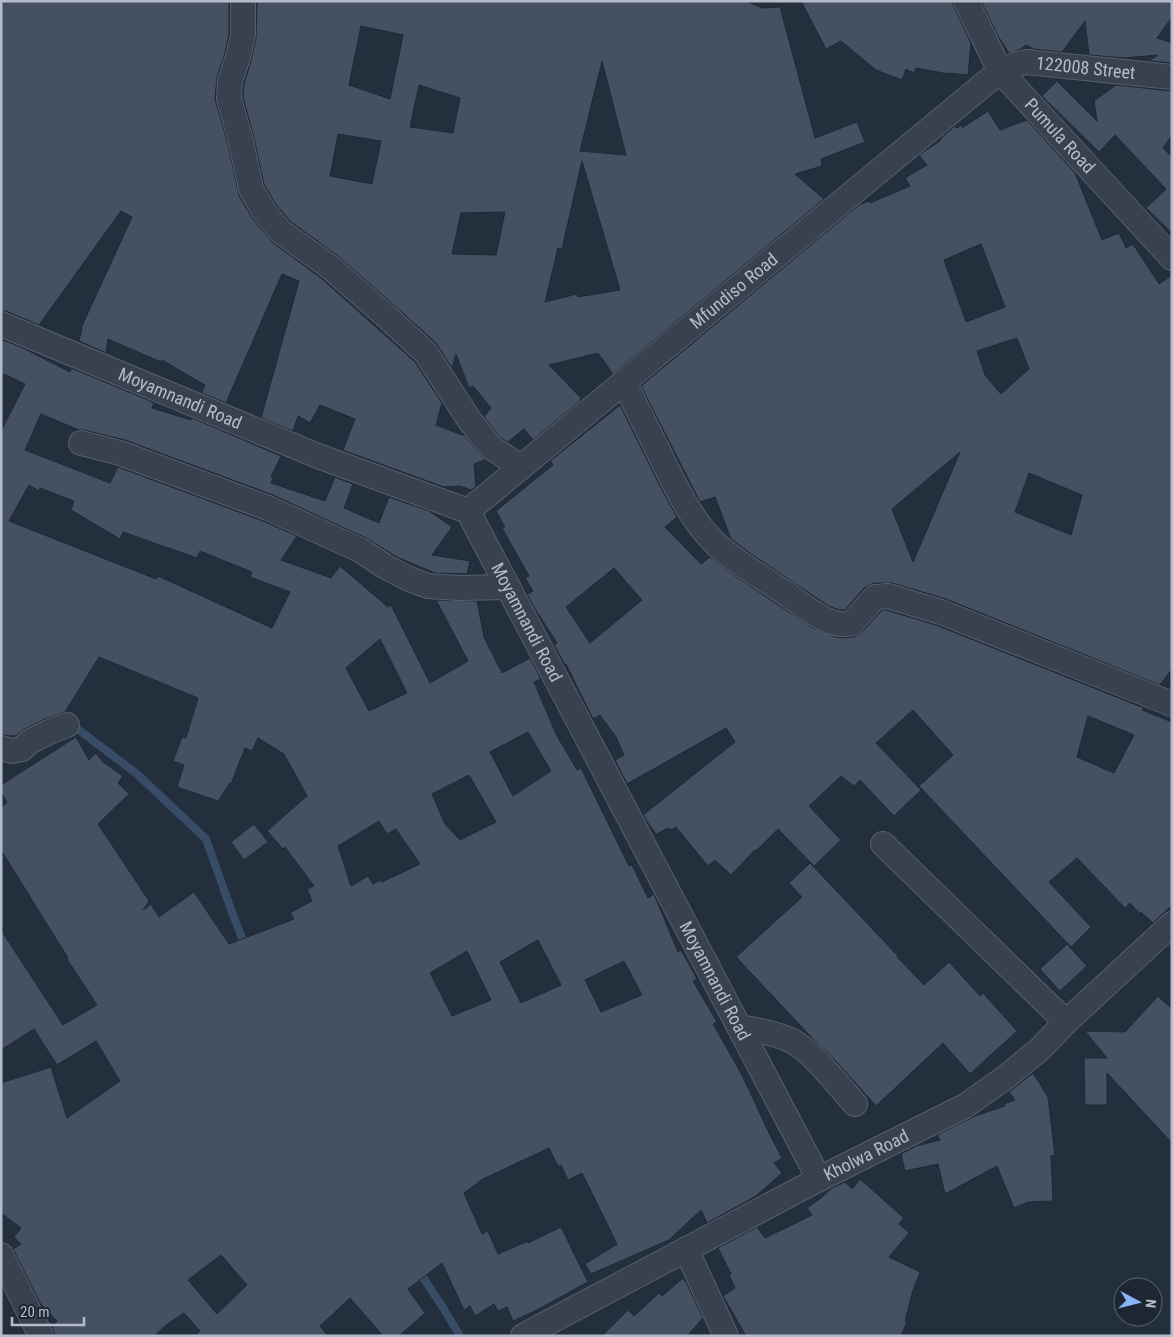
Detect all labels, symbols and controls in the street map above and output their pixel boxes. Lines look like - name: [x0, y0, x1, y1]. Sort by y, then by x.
- street label: 122008 Street: [1035, 52, 1136, 83]
- street label: Pumula Road: [1021, 94, 1100, 177]
- street label: Mfundiso Road: [685, 248, 782, 333]
- street label: Moyamnandi Road: [116, 363, 245, 433]
- street label: Moyamnandi Road: [487, 559, 567, 685]
- street label: Moyamnandi Road: [675, 918, 755, 1044]
- street label: Kholwa Road: [820, 1125, 912, 1185]
- north arrow: [1113, 1277, 1163, 1327]
- scale bar: [12, 1294, 85, 1326]
- text: N: [1142, 1298, 1159, 1309]
- text: 20 m: [20, 1303, 50, 1321]

